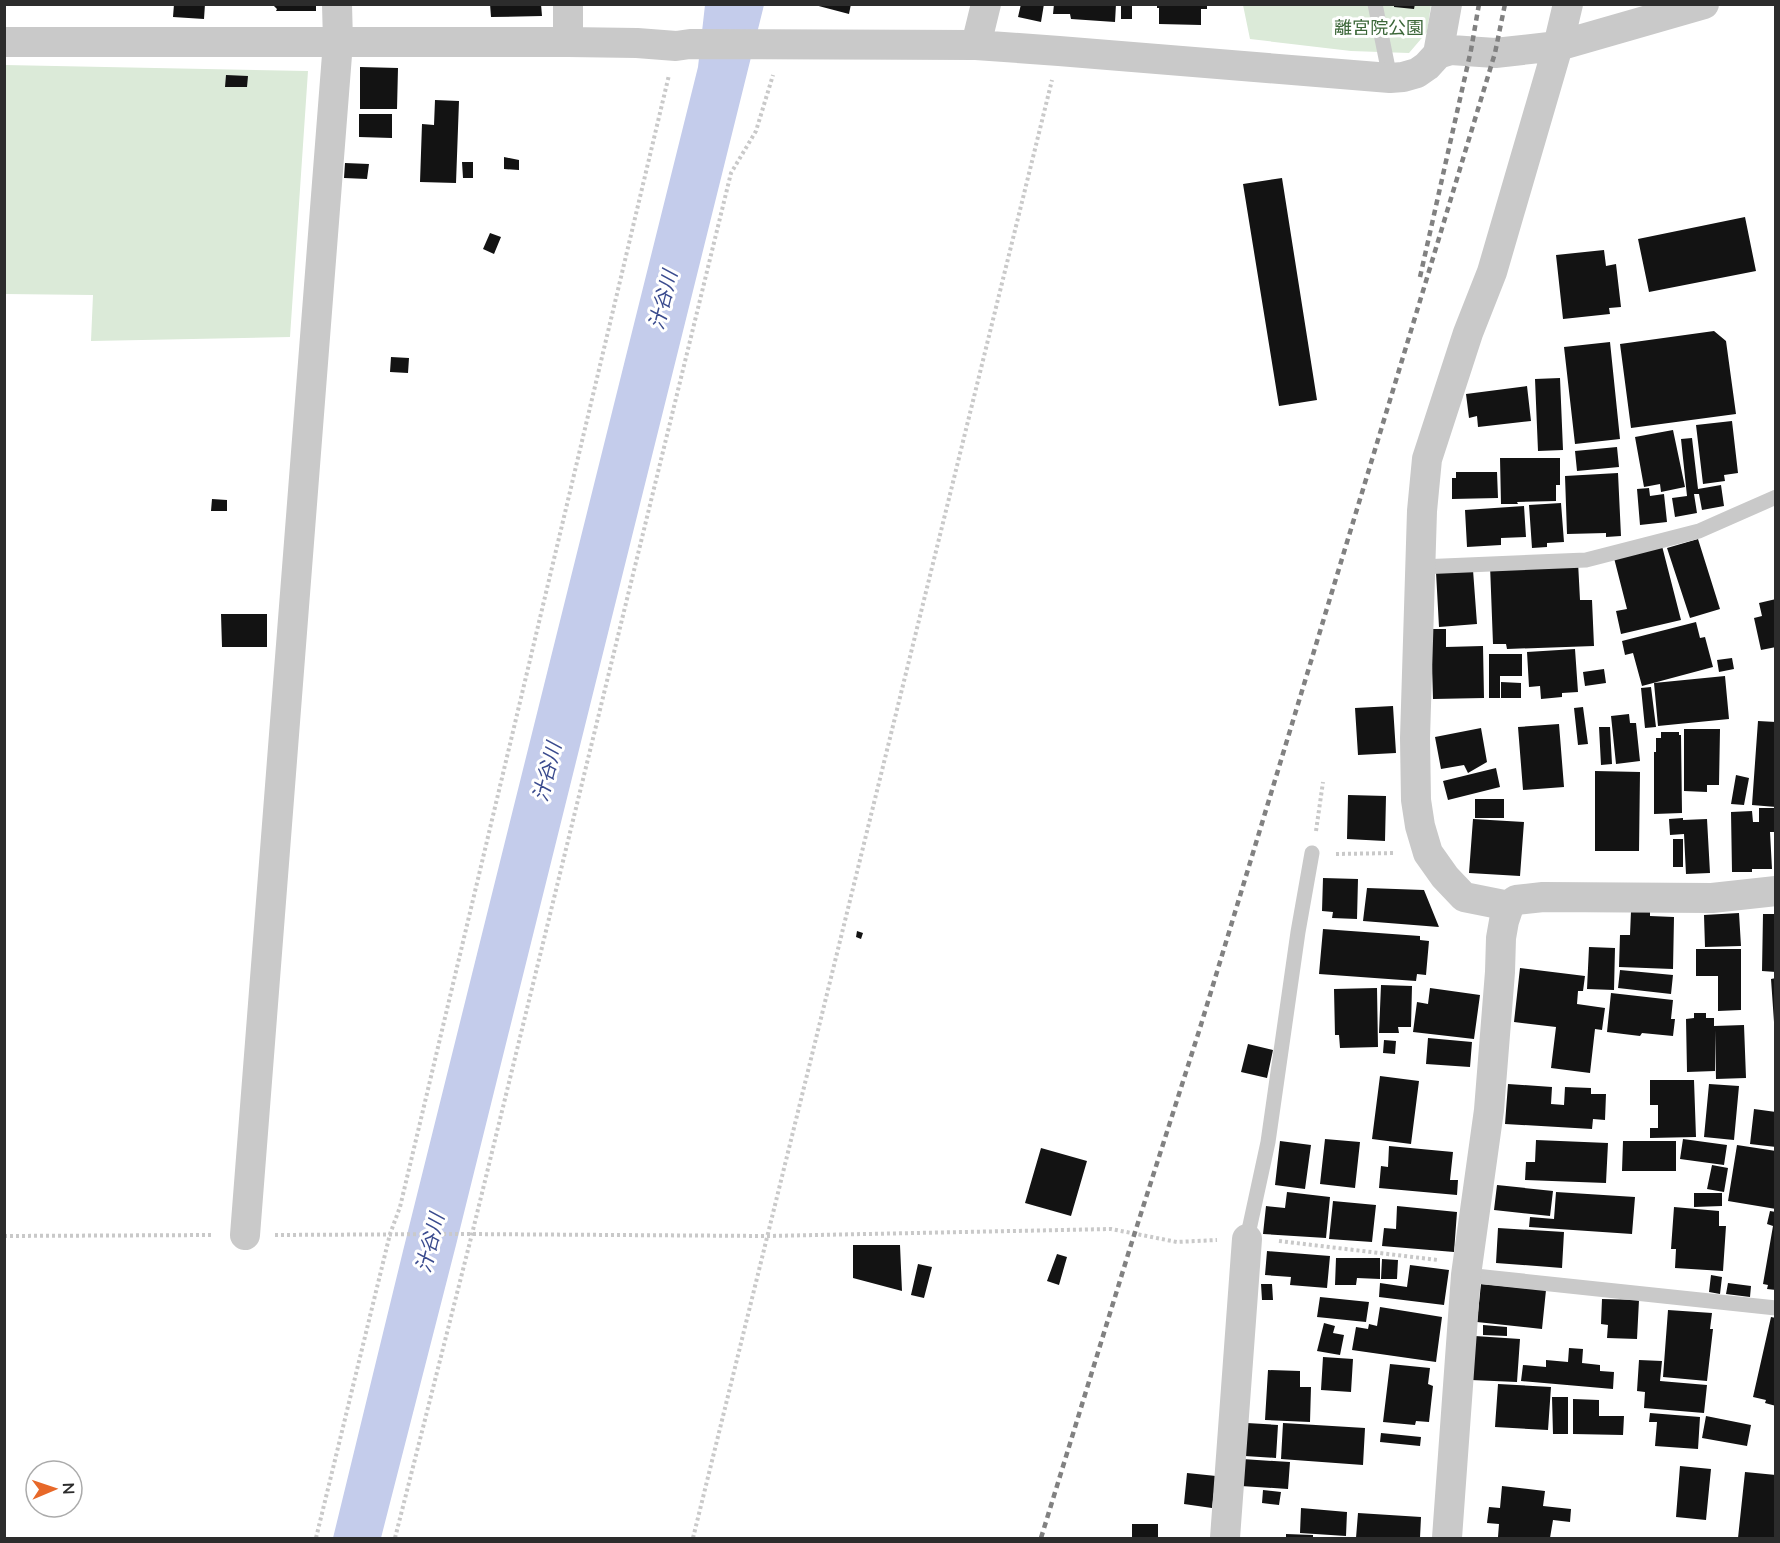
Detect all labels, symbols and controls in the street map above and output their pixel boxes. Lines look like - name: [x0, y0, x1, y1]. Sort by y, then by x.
- park label: 離宮院公園: [1334, 16, 1424, 40]
- water label: 汁谷川: [643, 266, 684, 332]
- water label: 汁谷川: [527, 738, 568, 804]
- water label: 汁谷川: [410, 1209, 451, 1275]
- north arrow: [24, 1459, 84, 1519]
- text: N: [57, 1482, 79, 1495]

